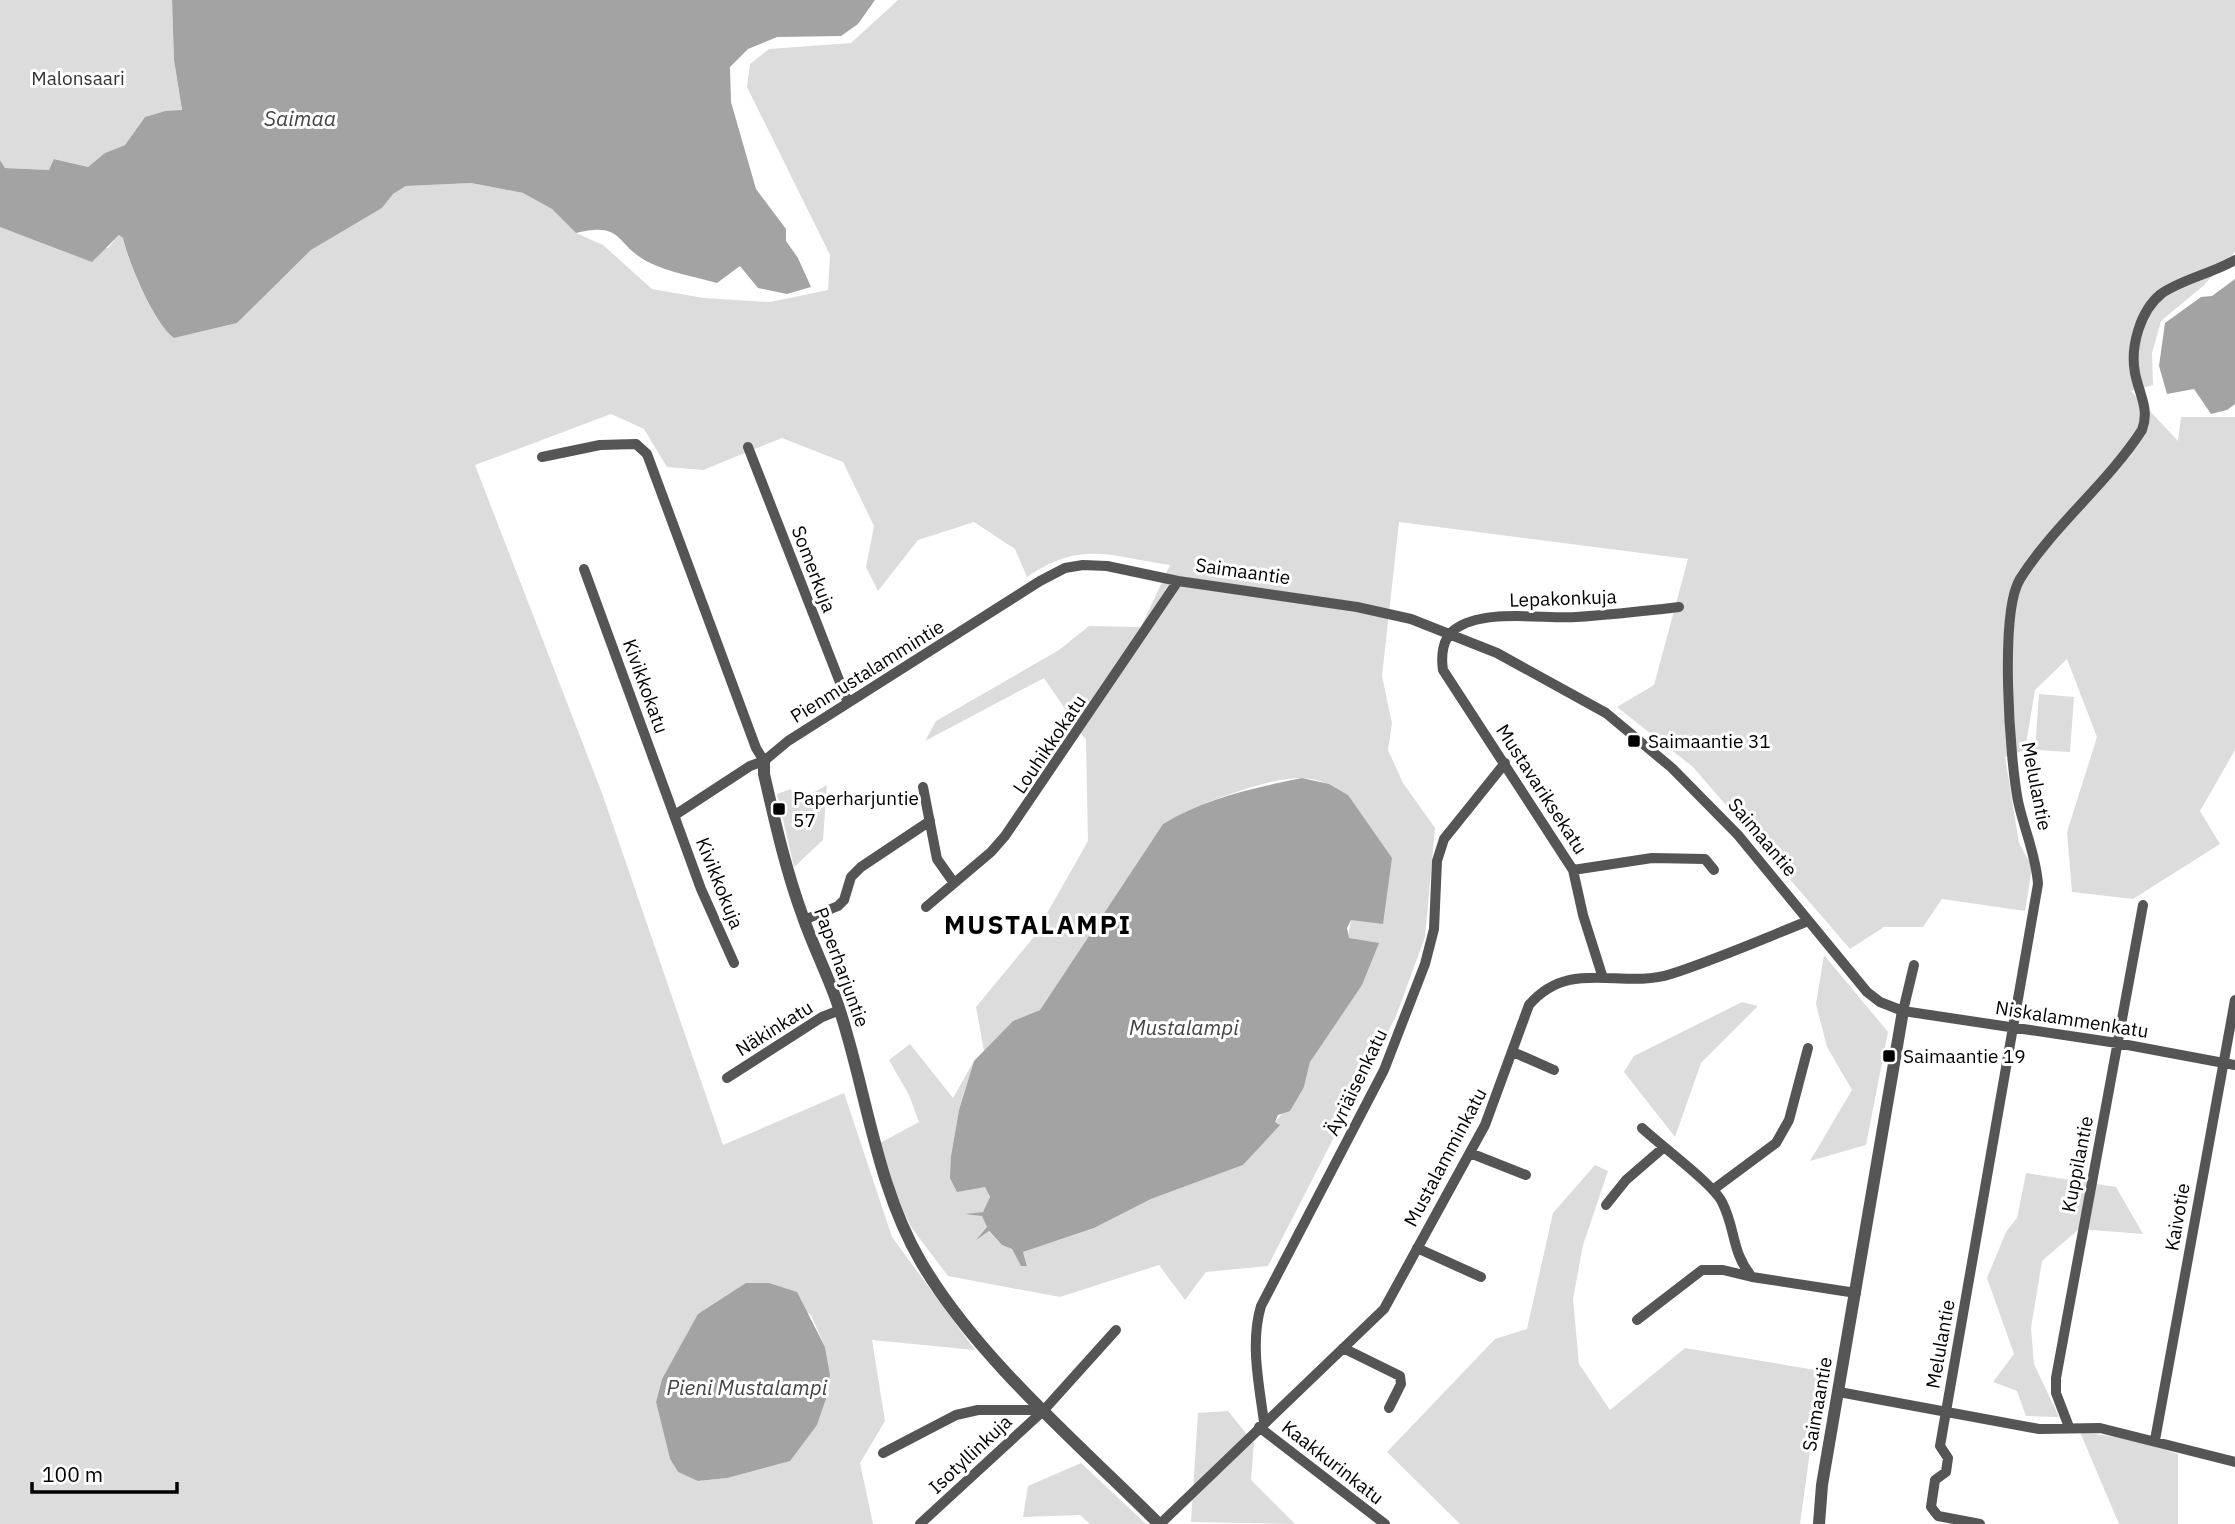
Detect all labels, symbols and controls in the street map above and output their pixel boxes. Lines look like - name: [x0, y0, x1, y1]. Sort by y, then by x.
- park label: Malonsaari: [31, 66, 125, 90]
- water label: Saimaa: [264, 104, 336, 132]
- street label: Somerkuja: [786, 522, 842, 616]
- street label: Saimaantie: [1194, 552, 1292, 590]
- street label: Lepakonkuja: [1509, 584, 1617, 612]
- street label: Pienmustalammintie: [786, 614, 948, 728]
- street label: Kivikkokatu: [618, 635, 674, 737]
- street label: Louhikkokatu: [1007, 690, 1091, 798]
- street label: Mustavariksekatu: [1491, 720, 1593, 858]
- place label: Saimaantie 31: [1648, 729, 1771, 753]
- marker: Saimaantie 31: [1626, 733, 1642, 749]
- street label: Melulantie: [2017, 740, 2057, 832]
- place label: Paperharjuntie 57: [793, 786, 919, 832]
- street label: Saimaantie: [1723, 793, 1803, 881]
- marker: Paperharjuntie 57: [771, 801, 787, 817]
- street label: Kivikkokuja: [691, 834, 749, 932]
- street label: Paperharjuntie: [809, 904, 875, 1030]
- district label: MUSTALAMPI: [944, 907, 1132, 941]
- street label: Näkinkatu: [731, 995, 817, 1061]
- street label: Niskalammenkatu: [1994, 995, 2150, 1043]
- water label: Mustalampi: [1129, 1013, 1239, 1041]
- street label: Äyriäisenkatu: [1320, 1025, 1392, 1139]
- place label: Saimaantie 19: [1903, 1044, 2026, 1068]
- marker: Saimaantie 19: [1881, 1048, 1897, 1064]
- street label: Mustalamminkatu: [1398, 1084, 1492, 1230]
- street label: Kuppilantie: [2056, 1114, 2098, 1214]
- street label: Kaivotie: [2159, 1181, 2195, 1253]
- street label: Melulantie: [1920, 1298, 1960, 1390]
- street label: Saimaantie: [1797, 1355, 1837, 1453]
- water label: Pieni Mustalampi: [667, 1373, 828, 1401]
- street label: Isotyllinkuja: [923, 1409, 1017, 1499]
- street label: Kaakkurinkatu: [1277, 1415, 1389, 1509]
- scale bar: [32, 1450, 177, 1494]
- text: 100 m: [42, 1460, 103, 1488]

